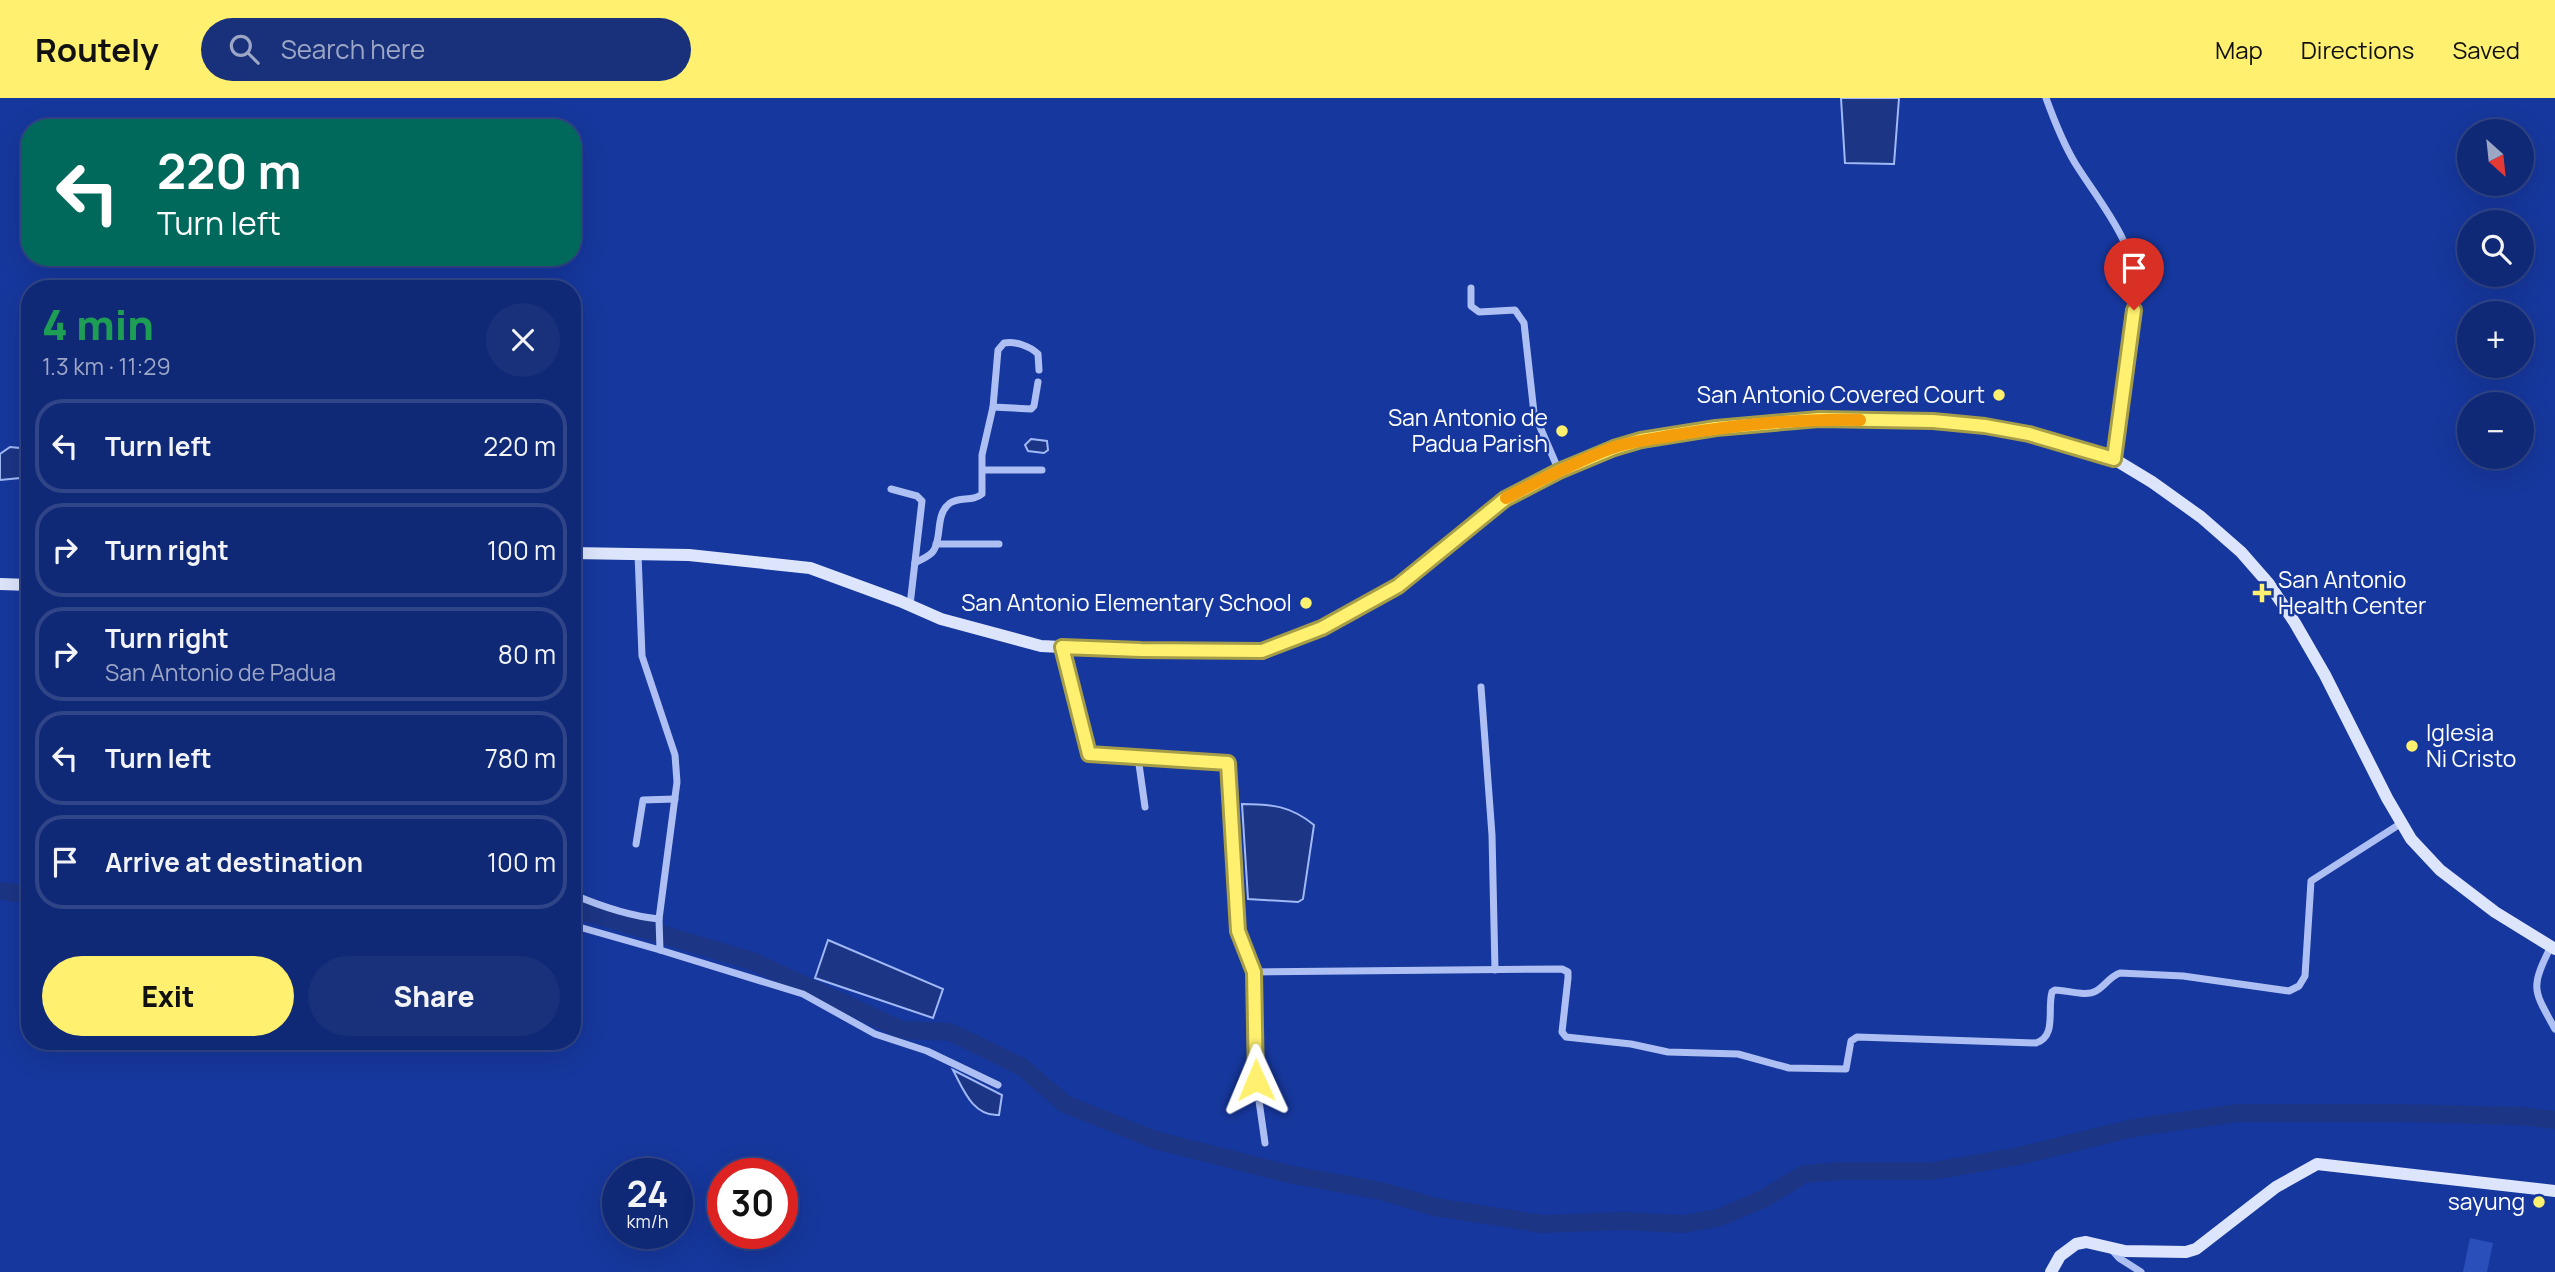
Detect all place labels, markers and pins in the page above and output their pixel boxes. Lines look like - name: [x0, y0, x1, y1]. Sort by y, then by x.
- pin: [2104, 238, 2164, 310]
- place label: San Antonio Covered Court: [1697, 378, 1985, 410]
- marker: San Antonio Covered Court: [1991, 387, 2007, 403]
- place label: San Antonio de Padua Parish: [1388, 401, 1548, 459]
- marker: San Antonio de Padua Parish: [1554, 423, 1570, 439]
- place label: San Antonio Health Center: [2278, 563, 2426, 621]
- marker: San Antonio Health Center: [2252, 583, 2272, 603]
- place label: San Antonio Elementary School: [961, 586, 1292, 618]
- marker: San Antonio Elementary School: [1298, 595, 1314, 611]
- place label: Iglesia Ni Cristo: [2426, 716, 2516, 774]
- marker: Iglesia Ni Cristo: [2404, 738, 2420, 754]
- place label: sayung: [2448, 1185, 2525, 1217]
- marker: sayung: [2531, 1194, 2547, 1210]

